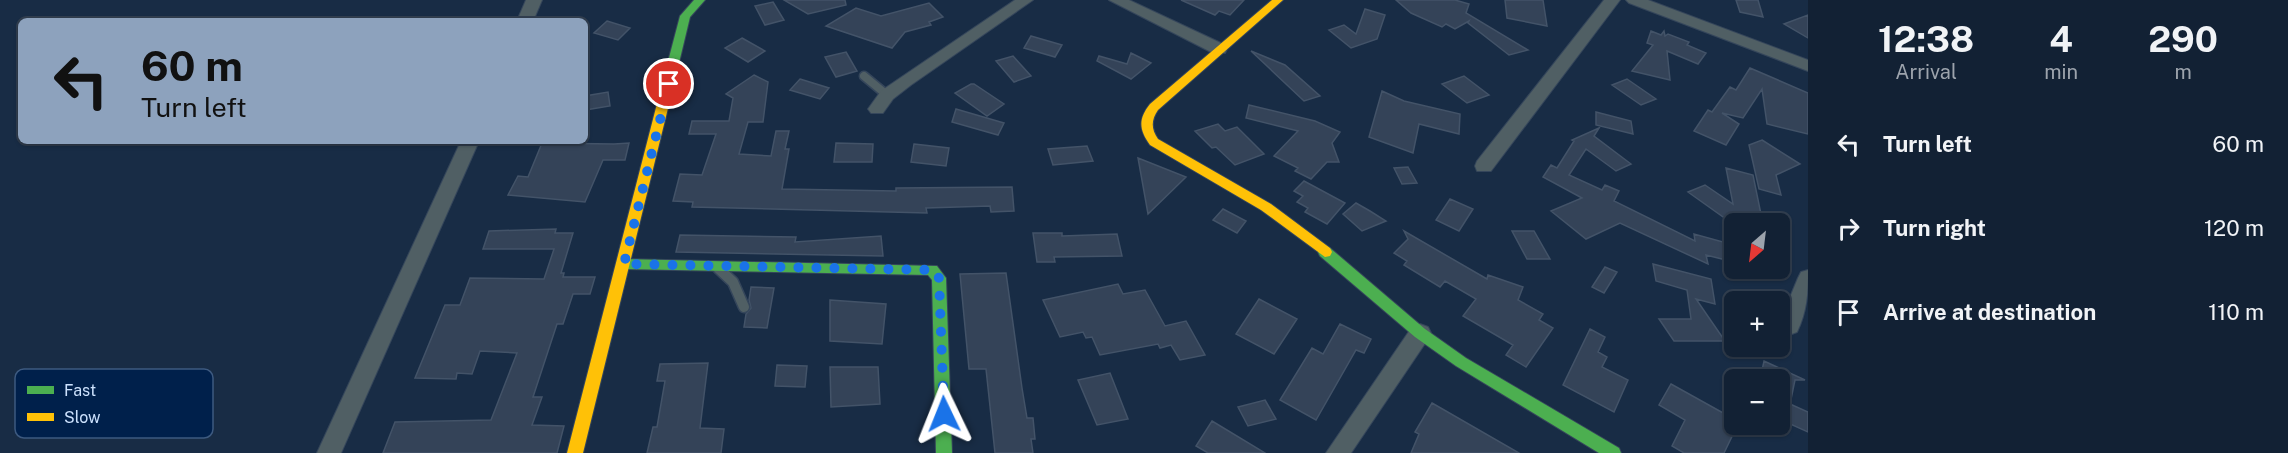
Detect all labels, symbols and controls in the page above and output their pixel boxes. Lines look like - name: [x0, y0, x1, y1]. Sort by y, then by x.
- text: 12:38: [1878, 18, 1974, 60]
- text: 4: [2049, 18, 2073, 60]
- text: 290: [2148, 18, 2218, 60]
- text: 60 m: [141, 41, 243, 90]
- icon: left: [42, 42, 120, 120]
- pin: [643, 58, 694, 109]
- text: Arrival: [1895, 60, 1957, 84]
- text: min: [2044, 60, 2078, 84]
- text: m: [2174, 60, 2192, 84]
- icon: arrive: [652, 67, 685, 100]
- text: Turn left: [141, 91, 247, 123]
- icon: left: [1832, 128, 1865, 161]
- text: Turn left: [1883, 131, 1972, 157]
- text: 60 m: [2213, 131, 2264, 157]
- icon: right: [1832, 212, 1865, 245]
- north arrow: [1724, 213, 1790, 279]
- map controls: [1724, 213, 1790, 435]
- text: Turn right: [1883, 215, 1986, 241]
- text: 120 m: [2204, 215, 2264, 241]
- button: +: [1724, 291, 1790, 357]
- icon: arrive: [1832, 296, 1865, 329]
- text: Arrive at destination: [1883, 299, 2096, 325]
- text: 110 m: [2208, 299, 2264, 325]
- legend: [15, 369, 213, 438]
- button: −: [1724, 369, 1790, 435]
- text: Fast: [64, 381, 96, 400]
- position arrow: [912, 382, 976, 446]
- text: Slow: [64, 408, 101, 427]

